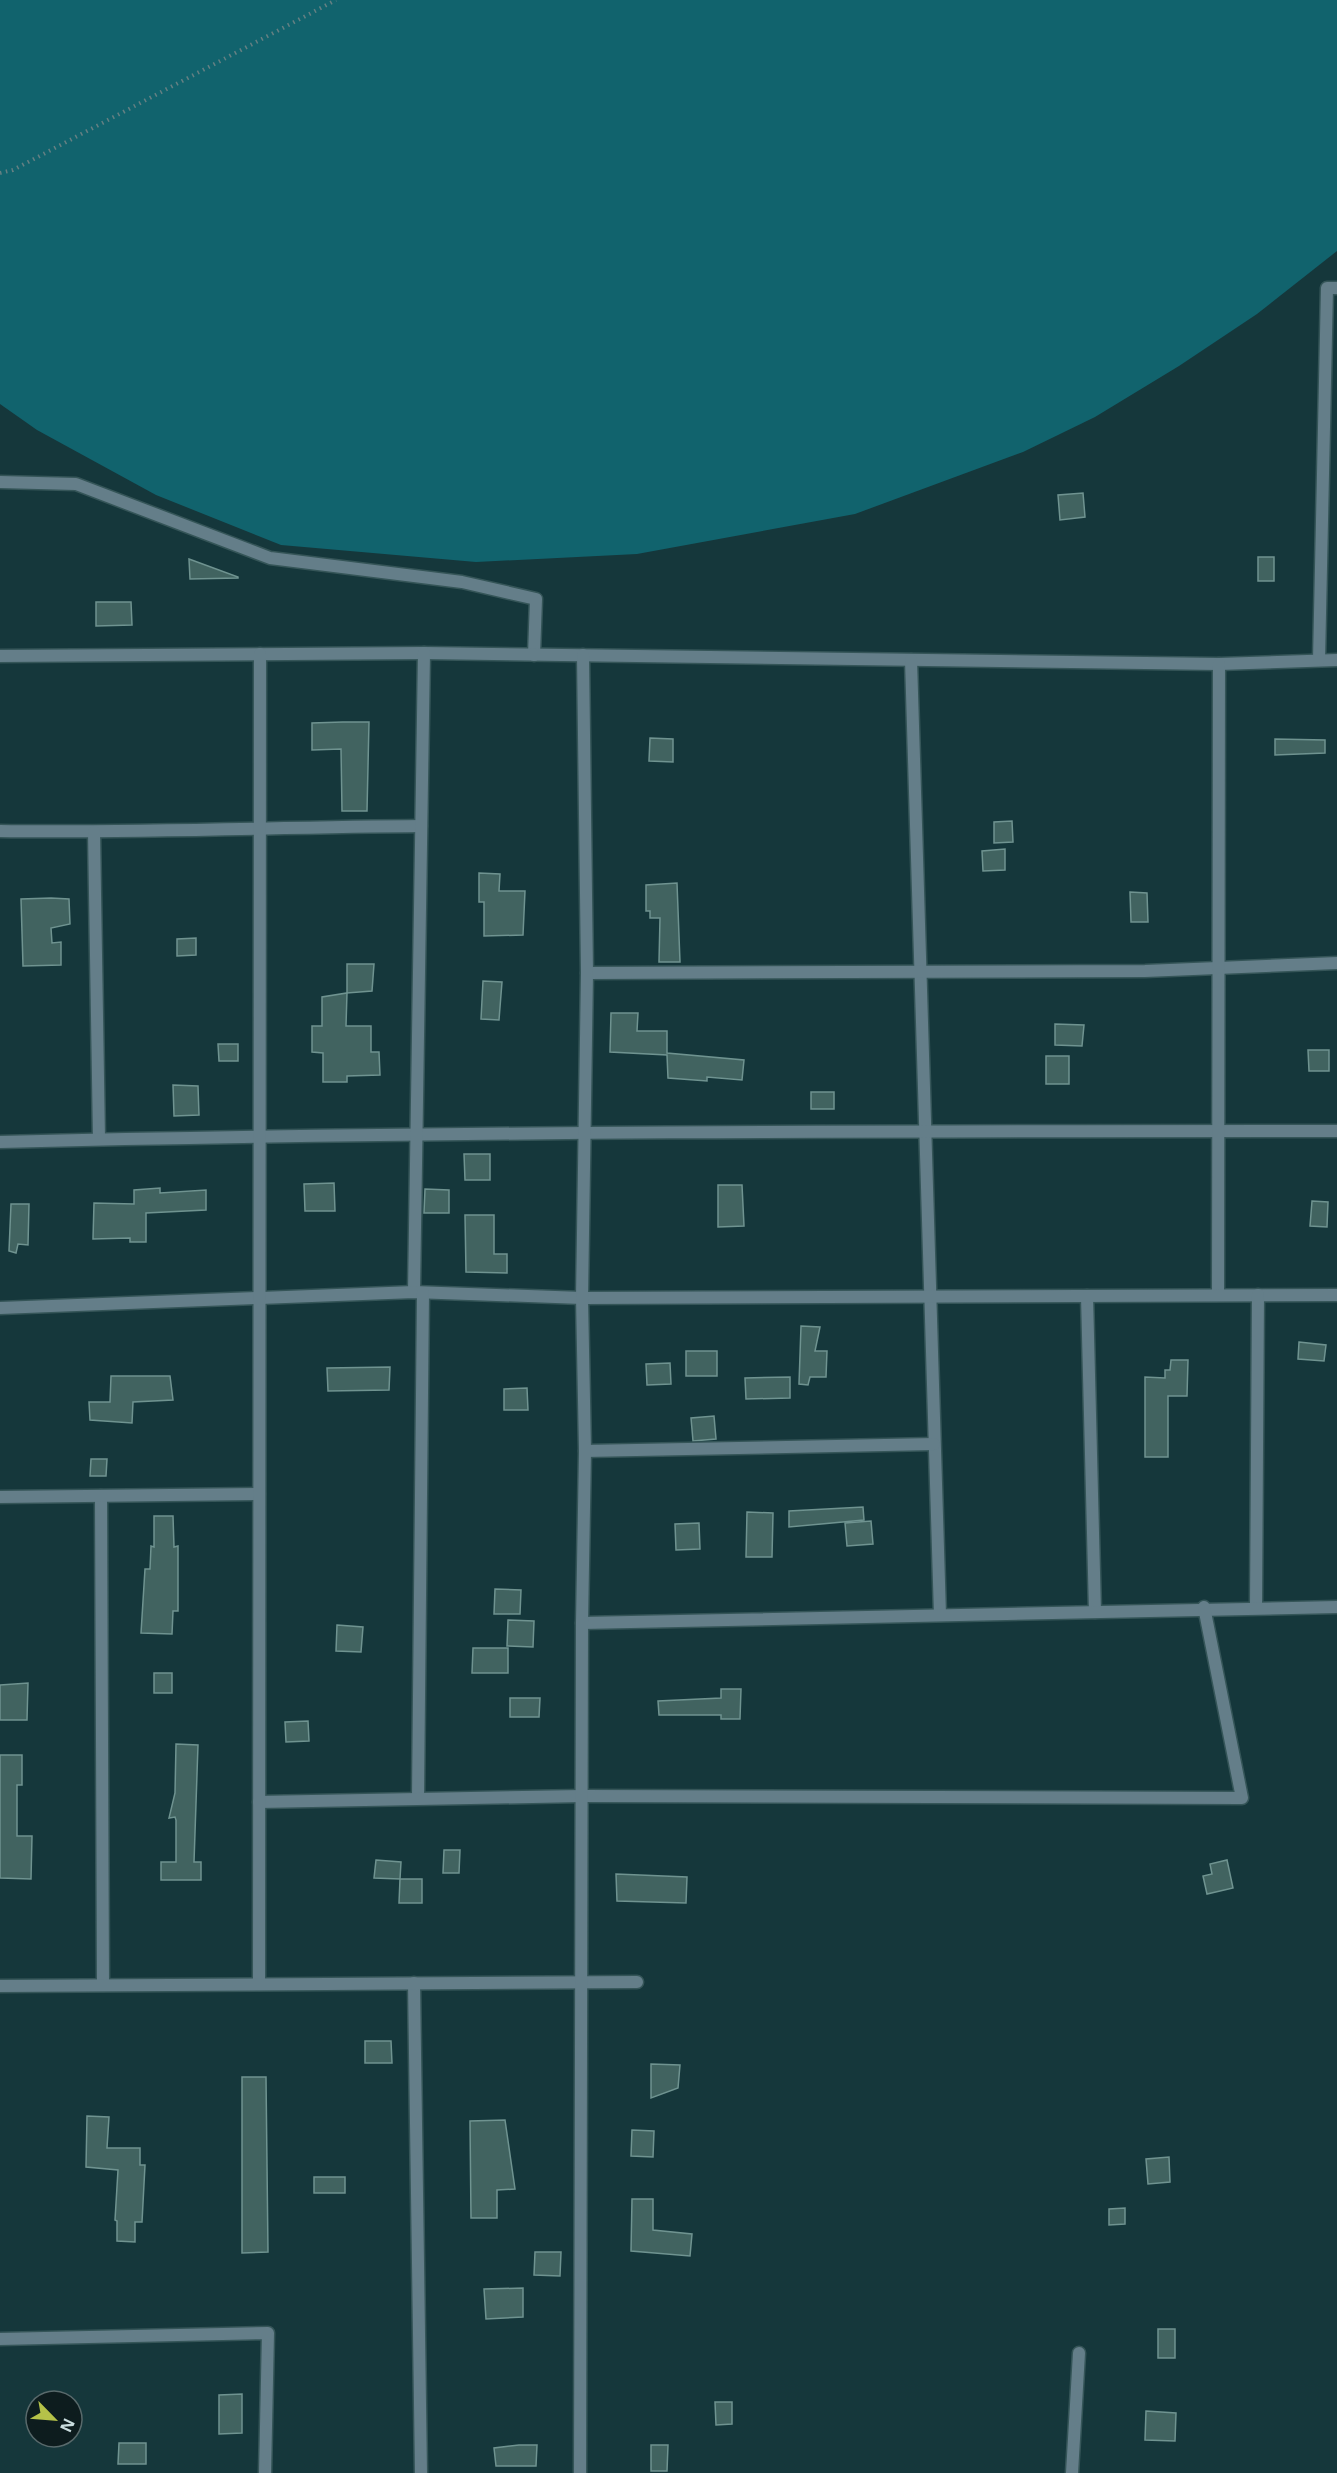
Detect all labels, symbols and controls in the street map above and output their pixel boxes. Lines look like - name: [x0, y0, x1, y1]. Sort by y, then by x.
- north arrow: [24, 2389, 84, 2449]
- text: N: [55, 2415, 80, 2436]

